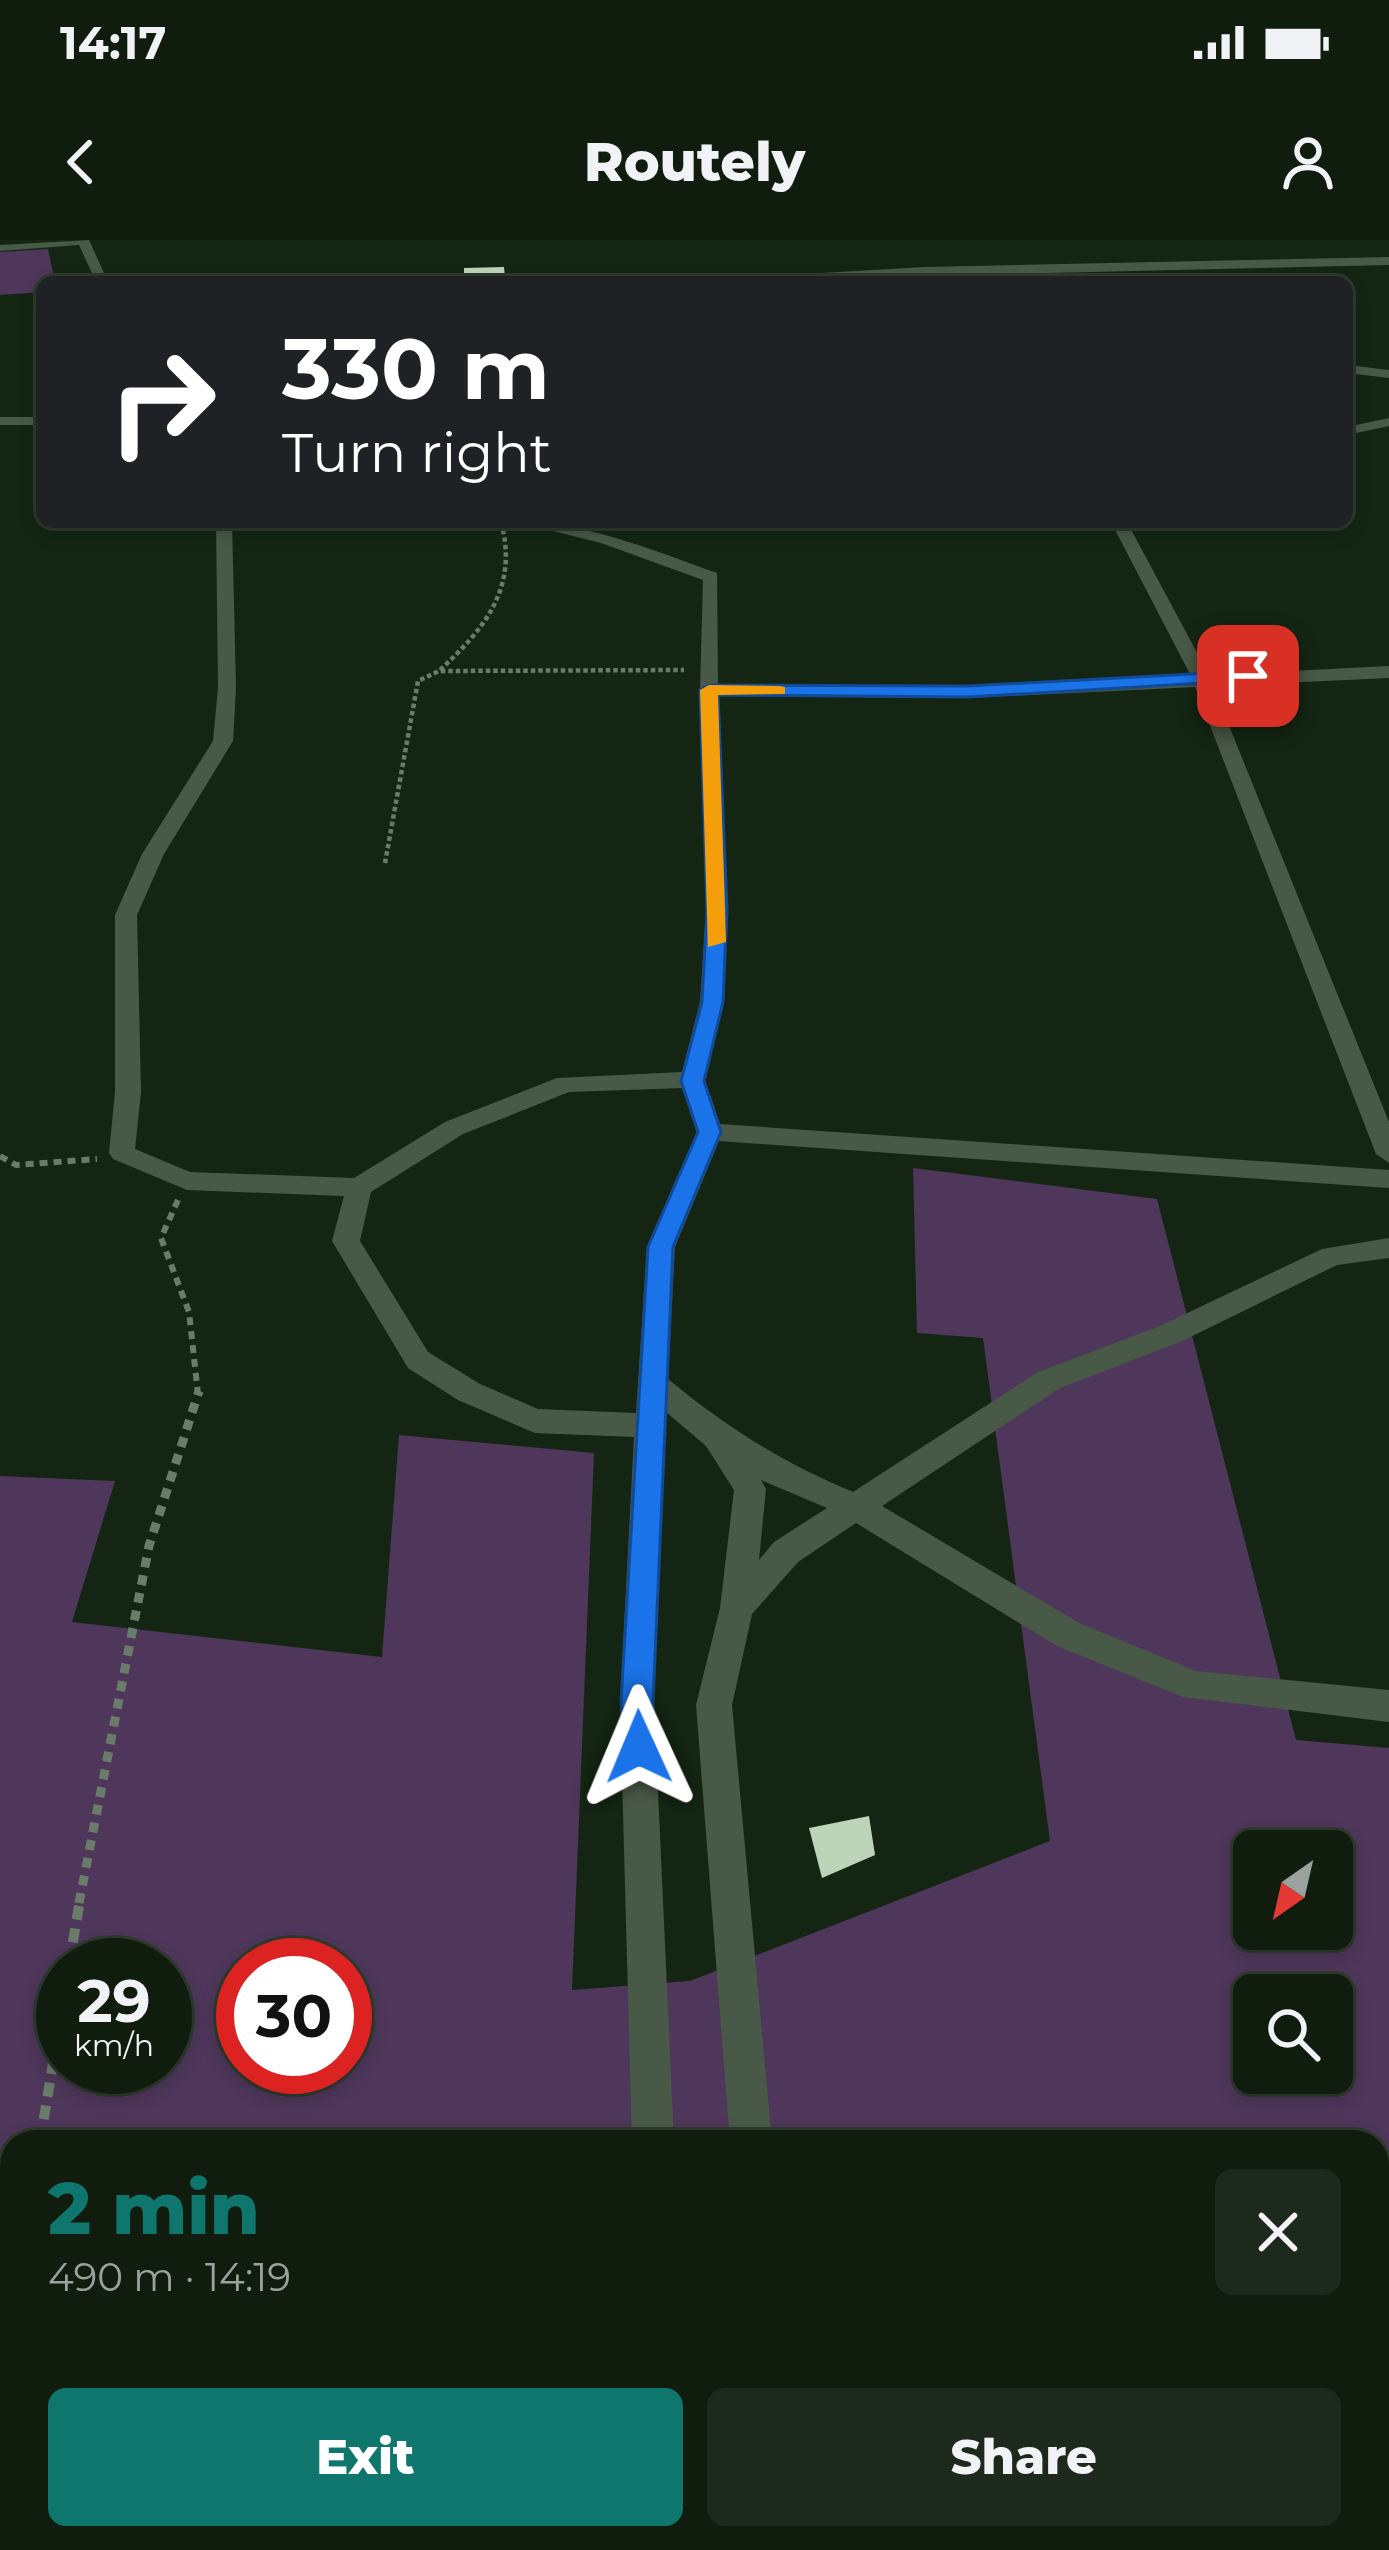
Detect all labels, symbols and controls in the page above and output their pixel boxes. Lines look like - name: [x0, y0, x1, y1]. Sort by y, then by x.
- text: 14:17: [60, 15, 166, 70]
- icon: back: [48, 129, 114, 195]
- text: Routely: [584, 129, 805, 195]
- icon: person: [1275, 129, 1341, 195]
- text: 330 m: [282, 318, 550, 420]
- icon: right: [84, 324, 240, 480]
- text: Turn right: [282, 420, 552, 486]
- pin: [1197, 625, 1299, 727]
- icon: arrive: [1215, 643, 1281, 709]
- position arrow: [576, 1684, 702, 1810]
- north arrow: [1233, 1830, 1353, 1950]
- map controls: [1233, 1830, 1353, 2094]
- speed limit sign: 30: [216, 1938, 372, 2094]
- text: 29: [77, 1964, 151, 2037]
- button: search: [1233, 1974, 1353, 2094]
- text: km/h: [74, 2027, 154, 2064]
- text: 2 min: [48, 2164, 260, 2252]
- button: close: [1215, 2169, 1341, 2295]
- text: 490 m · 14:19: [48, 2253, 291, 2301]
- button: Exit: [48, 2388, 683, 2526]
- button: Share: [707, 2388, 1341, 2526]

